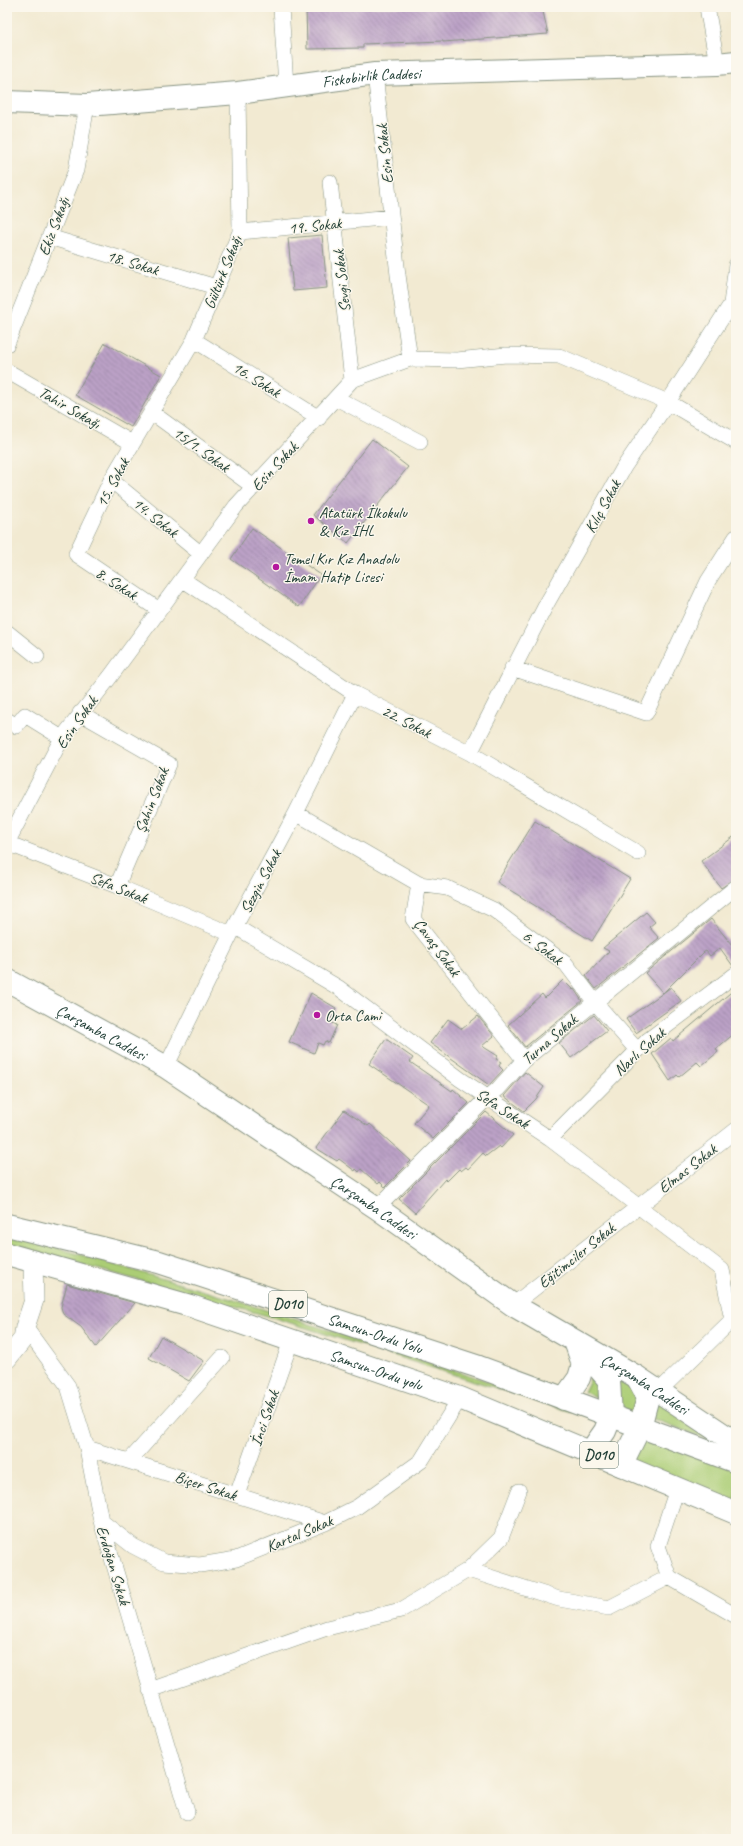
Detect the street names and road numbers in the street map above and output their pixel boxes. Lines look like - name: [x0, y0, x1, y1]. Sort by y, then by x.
- street label: Fiskobirlik Caddesi: [321, 64, 423, 92]
- street label: Esin Sokak: [372, 122, 398, 185]
- street label: Ekiz Sokağı: [34, 193, 75, 258]
- street label: 19. Sokak: [288, 213, 344, 239]
- street label: Gültürk Sokağı: [199, 232, 247, 312]
- street label: 18. Sokak: [105, 246, 162, 281]
- street label: Sevgi Sokak: [329, 248, 355, 313]
- street label: 16. Sokak: [229, 357, 285, 403]
- street label: Tahir Sokağı: [35, 382, 105, 434]
- street label: 15/1. Sokak: [169, 423, 235, 478]
- street label: Esin Sokak: [247, 437, 303, 495]
- street label: 15. Sokak: [92, 453, 135, 510]
- street label: Kılıç Sokak: [580, 475, 626, 537]
- street label: 14. Sokak: [129, 493, 183, 543]
- street label: 8. Sokak: [92, 563, 142, 605]
- street label: Esin Sokak: [52, 691, 103, 753]
- street label: 22. Sokak: [378, 701, 436, 743]
- street label: Şahin Sokak: [130, 764, 174, 836]
- street label: Sezgin Sokak: [236, 845, 287, 917]
- street label: Sefa Sokak: [87, 867, 151, 909]
- street label: Çavaş Sokak: [409, 915, 466, 981]
- street label: 6. Sokak: [518, 926, 568, 970]
- street label: Çarşamba Caddesi: [53, 1000, 151, 1066]
- street label: Turna Sokak: [518, 1009, 582, 1069]
- street label: Narlı Sokak: [609, 1022, 671, 1080]
- street label: Sefa Sokak: [472, 1084, 534, 1134]
- street label: Elmas Sokak: [654, 1139, 722, 1198]
- street label: Çarşamba Caddesi: [327, 1171, 422, 1245]
- street label: Eğitimciler Sokak: [534, 1218, 620, 1293]
- road number: D010: [269, 1291, 307, 1317]
- street label: Samsun-Ordu Yolu: [325, 1309, 426, 1359]
- street label: Samsun-Ordu yolu: [327, 1345, 426, 1396]
- street label: Çarşamba Caddesi: [598, 1350, 694, 1421]
- street label: İnci Sokak: [246, 1387, 284, 1449]
- road number: D010: [580, 1442, 618, 1468]
- street label: Biçer Sokak: [172, 1467, 240, 1506]
- street label: Kartal Sokak: [263, 1510, 337, 1557]
- street label: Erdoğan Sokak: [92, 1523, 135, 1608]

